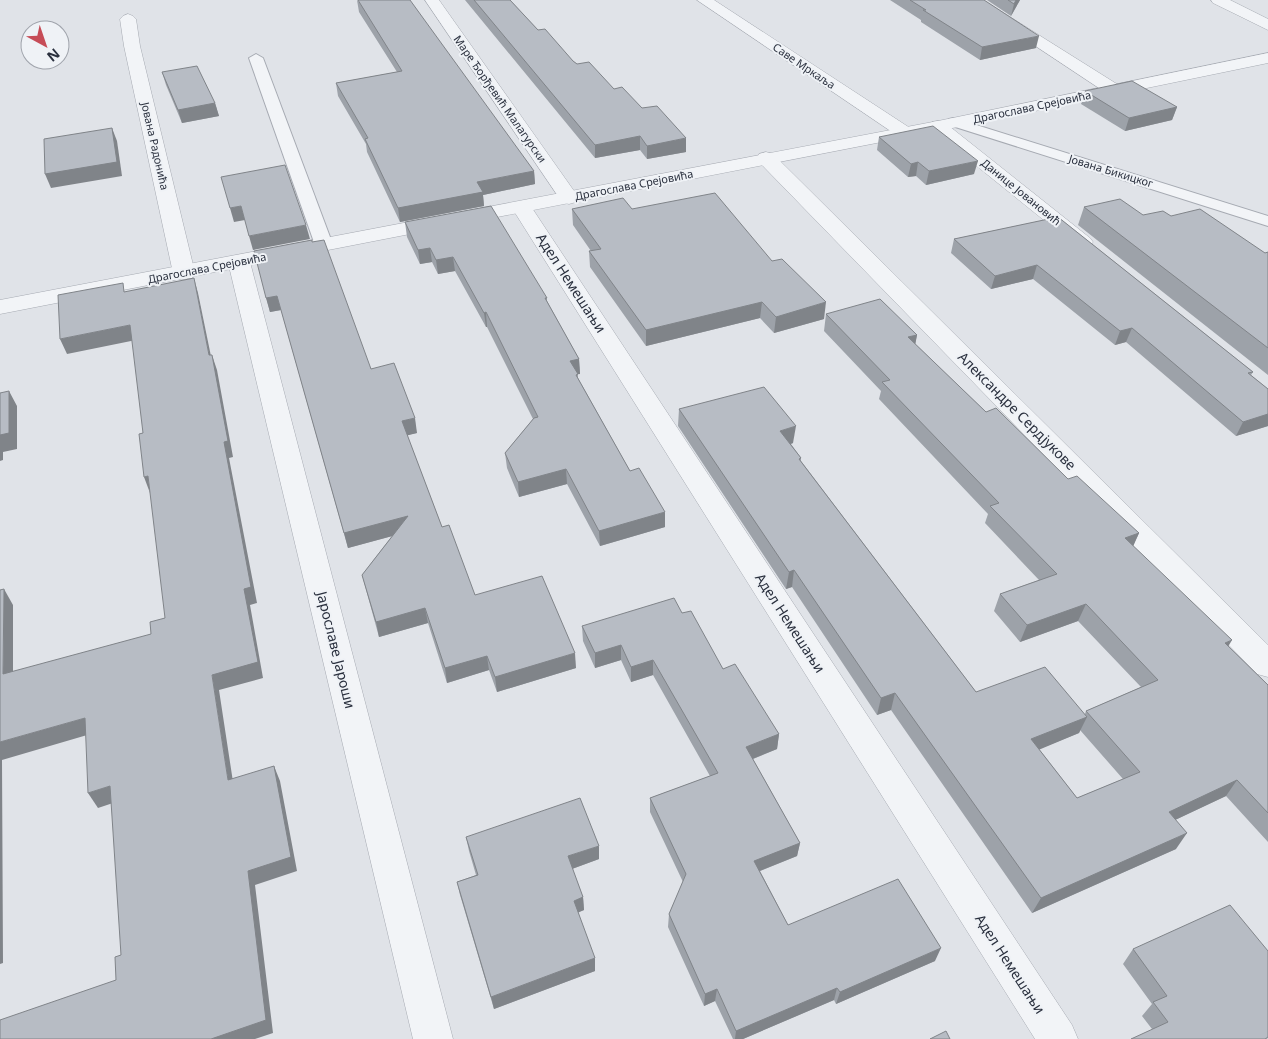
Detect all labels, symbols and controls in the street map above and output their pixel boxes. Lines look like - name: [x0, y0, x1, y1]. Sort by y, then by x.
- north arrow: [20, 20, 70, 70]
- street label: Маре Ђорђевић Малагурски: [451, 32, 550, 165]
- street label: Саве Мркаља: [770, 39, 838, 92]
- text: N: [43, 44, 64, 66]
- street label: Драгослава Срејовића: [971, 87, 1092, 126]
- street label: Јована Радонића: [138, 99, 173, 191]
- street label: Јована Бикицког: [1066, 150, 1155, 191]
- street label: Данице Јовановић: [978, 155, 1064, 228]
- street label: Драгослава Срејовића: [573, 166, 694, 203]
- street label: Адел Немешањи: [532, 229, 611, 336]
- street label: Драгослава Срејовића: [146, 249, 267, 286]
- street label: Александре Сердјукове: [954, 347, 1081, 474]
- street label: Адел Немешањи: [751, 569, 830, 676]
- street label: Јарославе Јароши: [312, 587, 360, 711]
- street label: Адел Немешањи: [971, 910, 1050, 1017]

